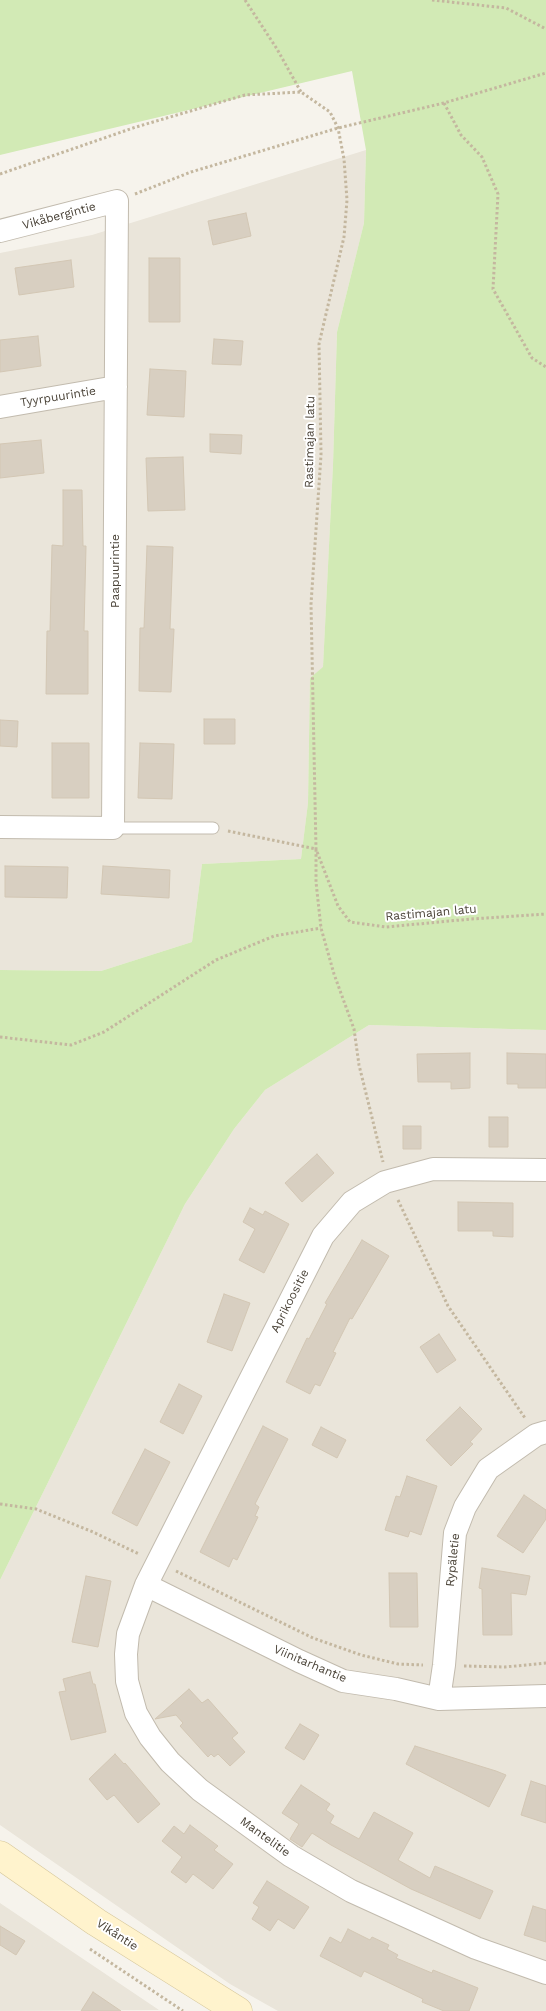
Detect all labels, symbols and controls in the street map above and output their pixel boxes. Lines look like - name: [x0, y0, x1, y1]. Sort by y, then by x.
- street label: Vikåbergintie: [21, 199, 97, 233]
- street label: Tyyrpuurintie: [19, 384, 97, 410]
- street label: Rastimajan latu: [302, 396, 318, 488]
- street label: Paapuurintie: [108, 534, 122, 608]
- street label: Rastimajan latu: [385, 902, 477, 924]
- street label: Aprikoositie: [268, 1267, 312, 1335]
- street label: Rypäletie: [443, 1533, 463, 1587]
- street label: Viinitarhantie: [271, 1642, 349, 1686]
- street label: Mantelitie: [237, 1814, 293, 1860]
- street label: Vikåntie: [93, 1916, 141, 1954]

